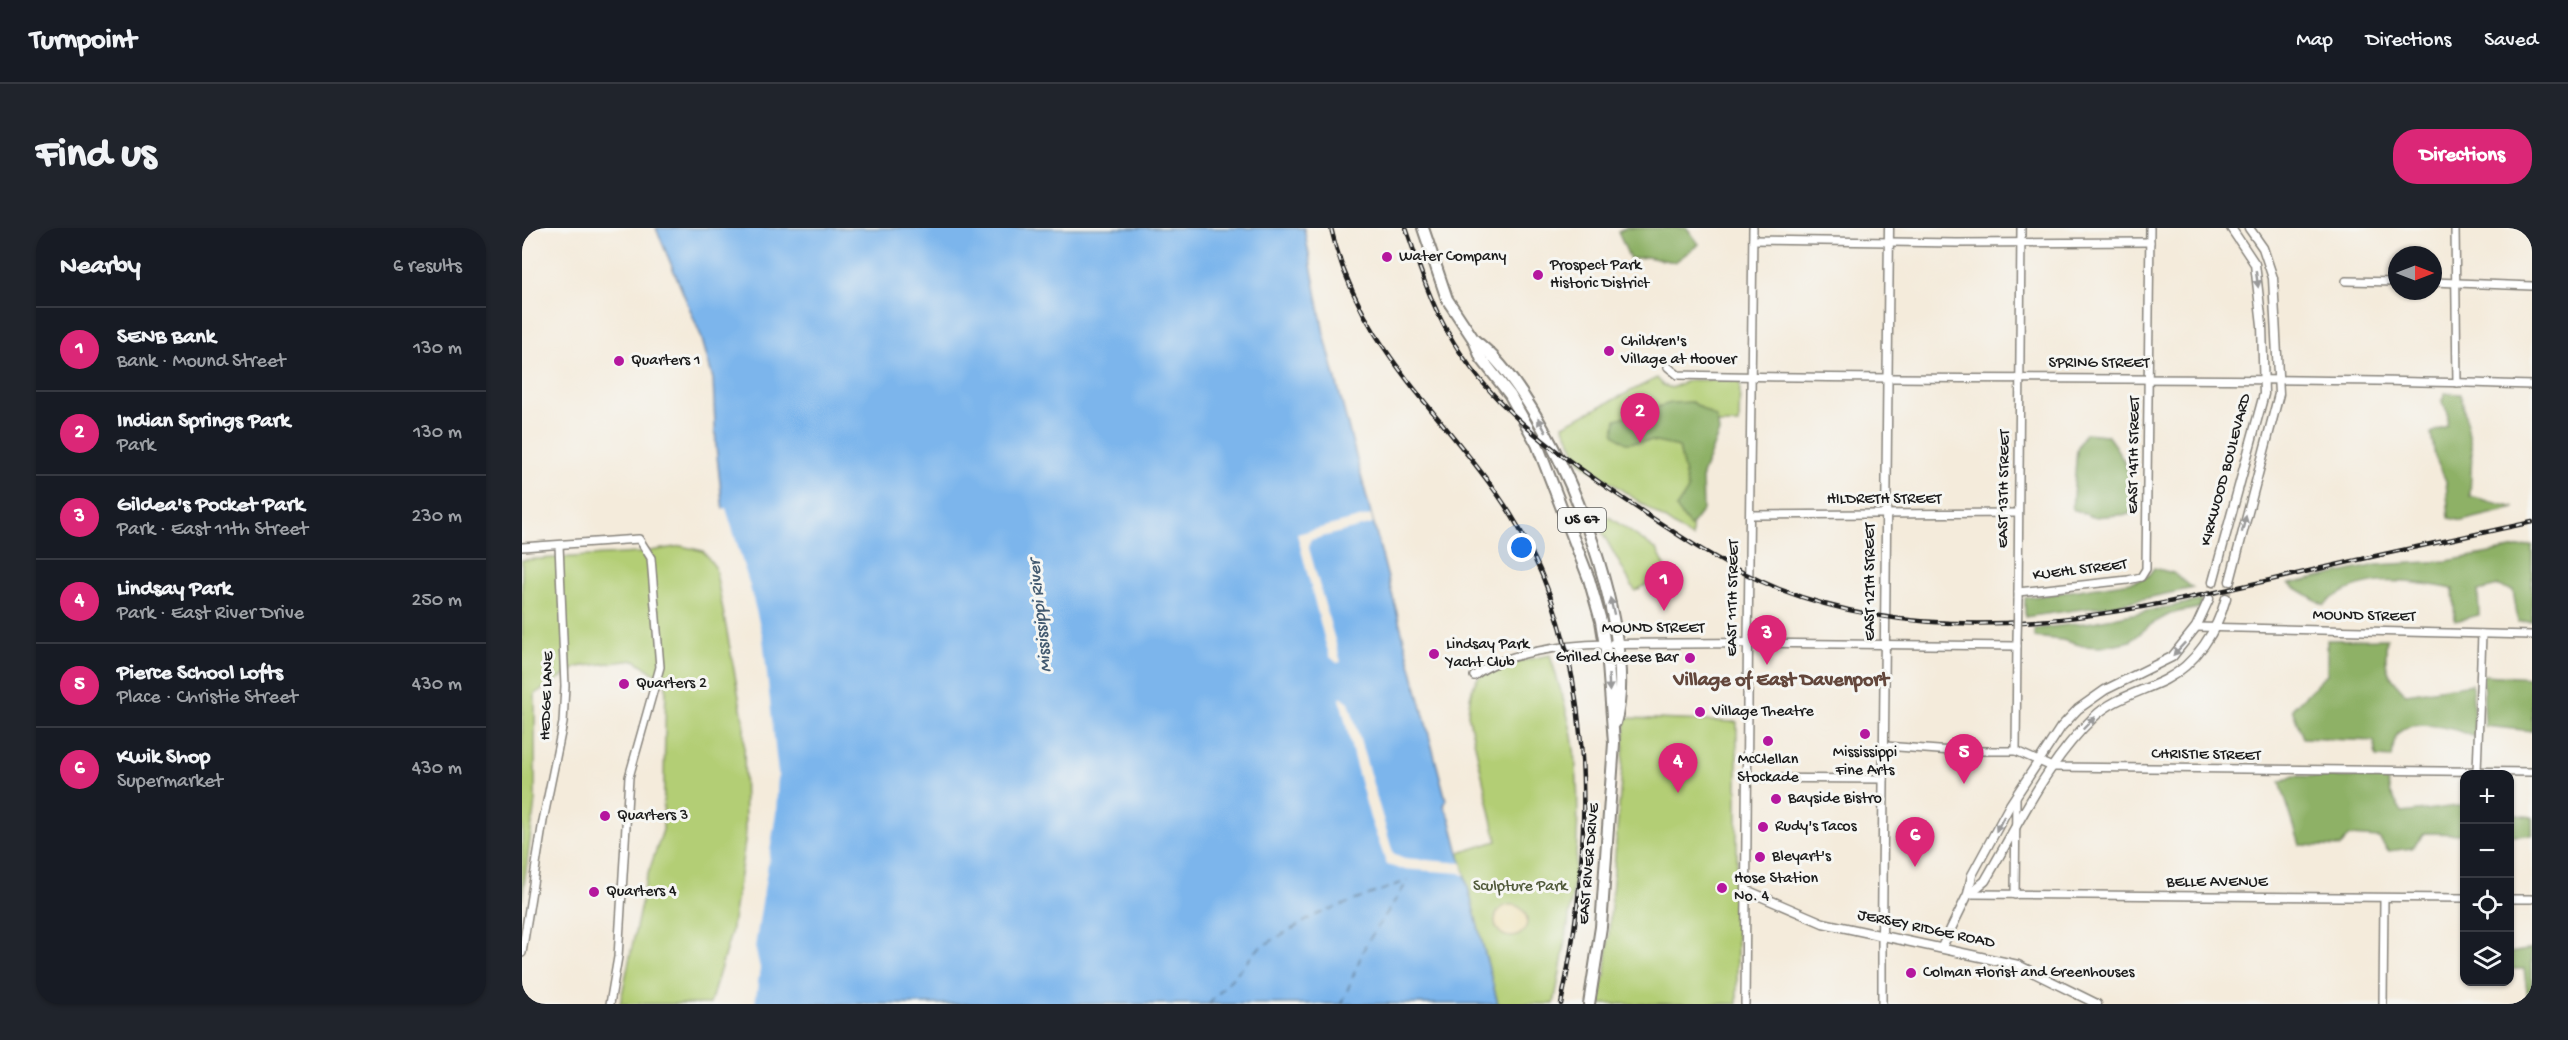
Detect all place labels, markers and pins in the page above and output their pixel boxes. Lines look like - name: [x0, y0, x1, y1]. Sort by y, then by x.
- place label: Water Company: [1399, 248, 1506, 267]
- marker: Water Company: [1380, 250, 1394, 264]
- place label: Prospect Park Historic District: [1549, 257, 1651, 294]
- marker: Prospect Park Historic District: [1531, 268, 1545, 282]
- place label: Children's Village at Hoover: [1620, 333, 1738, 370]
- marker: Children's Village at Hoover: [1602, 344, 1616, 358]
- place label: Quarters 1: [631, 352, 700, 371]
- marker: Quarters 1: [612, 354, 626, 368]
- pin: 2: [1620, 394, 1660, 443]
- pin: 1: [1644, 562, 1684, 611]
- pin: 3: [1748, 616, 1786, 665]
- place label: Lindsay Park Yacht Club: [1444, 636, 1531, 673]
- marker: Lindsay Park Yacht Club: [1427, 647, 1441, 661]
- place label: Grilled Cheese Bar: [1556, 649, 1679, 668]
- marker: Grilled Cheese Bar: [1683, 651, 1697, 665]
- place label: Quarters 2: [636, 675, 707, 694]
- marker: Quarters 2: [617, 677, 631, 691]
- place label: Village Theatre: [1711, 703, 1815, 722]
- marker: Village Theatre: [1693, 705, 1707, 719]
- marker: Mississippi Fine Arts: [1858, 727, 1872, 741]
- marker: McClellan Stockade: [1761, 734, 1775, 748]
- pin: 5: [1944, 734, 1984, 784]
- pin: 4: [1658, 744, 1698, 793]
- place label: Mississippi Fine Arts: [1833, 744, 1897, 781]
- place label: McClellan Stockade: [1737, 751, 1799, 788]
- place label: Bayside Bistro: [1787, 790, 1882, 809]
- marker: Bayside Bistro: [1769, 792, 1783, 806]
- place label: Quarters 3: [617, 807, 688, 826]
- marker: Quarters 3: [598, 809, 612, 823]
- place label: Rudy's Tacos: [1775, 818, 1858, 837]
- pin: 6: [1896, 818, 1934, 867]
- marker: Rudy's Tacos: [1756, 820, 1770, 834]
- place label: Bleyart's: [1771, 848, 1832, 867]
- marker: Bleyart's: [1753, 850, 1767, 864]
- place label: Hose Station No. 4: [1734, 870, 1819, 907]
- marker: Hose Station No. 4: [1715, 881, 1729, 895]
- place label: Quarters 4: [606, 883, 677, 902]
- marker: Quarters 4: [587, 885, 601, 899]
- place label: Colman Florist and Greenhouses: [1923, 964, 2136, 983]
- marker: Colman Florist and Greenhouses: [1904, 966, 1918, 980]

